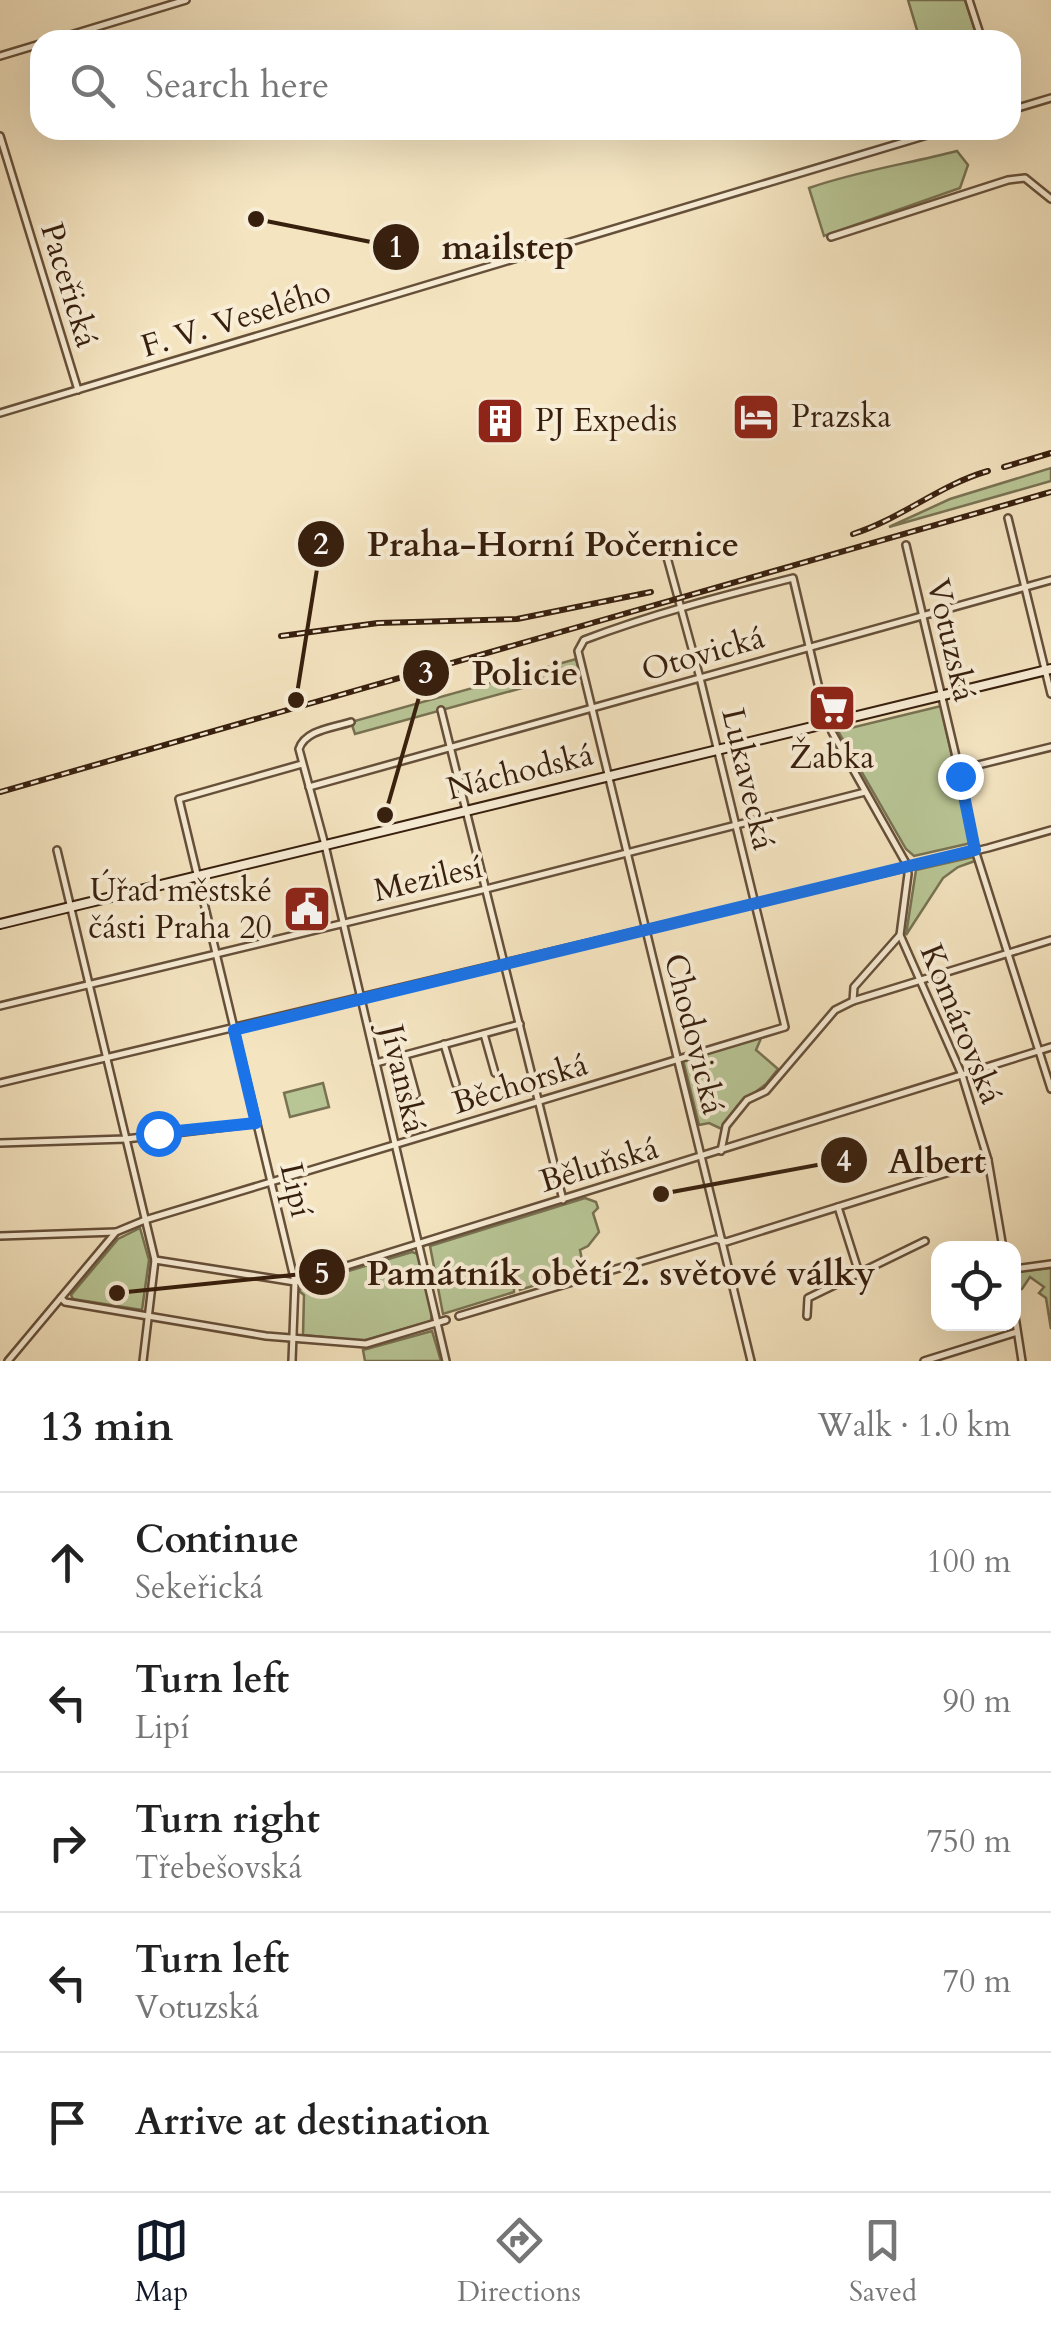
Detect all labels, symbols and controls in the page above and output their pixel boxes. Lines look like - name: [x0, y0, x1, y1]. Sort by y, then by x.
- search box: [30, 30, 1021, 140]
- icon: search: [65, 58, 120, 113]
- text: Search here: [145, 59, 329, 111]
- callout: mailstep: [371, 214, 594, 279]
- street label: Paceřická: [29, 217, 109, 353]
- text: mailstep: [442, 224, 574, 272]
- text: 1: [388, 227, 404, 268]
- street label: F. V. Veselého: [136, 269, 336, 369]
- hotel icon: Prazska: [730, 391, 782, 443]
- building icon: PJ Expedis: [474, 395, 526, 447]
- place label: Prazska: [791, 395, 892, 439]
- place label: PJ Expedis: [535, 399, 677, 443]
- callout: Praha-Horní Počernice: [296, 511, 759, 576]
- text: Praha-Horní Počernice: [367, 521, 739, 569]
- text: 2: [313, 524, 329, 565]
- street label: Votuzská: [916, 574, 986, 706]
- street label: Otovická: [636, 615, 770, 692]
- callout: Policie: [401, 640, 598, 705]
- text: Policie: [472, 650, 578, 698]
- text: 3: [418, 653, 434, 694]
- supermarket icon: Žabka: [806, 682, 858, 734]
- street label: Lukavecká: [710, 704, 786, 854]
- street label: Náchodská: [442, 733, 598, 811]
- place label: Žabka: [790, 736, 875, 780]
- route end: [938, 754, 984, 800]
- street label: Mezilesí: [369, 845, 487, 913]
- place label: Úřad městské části Praha 20: [88, 869, 272, 950]
- public building icon: Úřad městské části Praha 20: [281, 883, 333, 935]
- street label: Komárovská: [909, 937, 1013, 1111]
- street label: Chodovická: [653, 949, 735, 1119]
- street label: Jívanská: [368, 1017, 437, 1138]
- street label: Běchorská: [447, 1043, 593, 1125]
- route start: [136, 1111, 182, 1157]
- street label: Běluňská: [534, 1126, 664, 1204]
- callout: Albert: [819, 1128, 1006, 1193]
- text: Albert: [888, 1138, 986, 1186]
- text: 4: [836, 1141, 852, 1182]
- street label: Lipí: [268, 1159, 324, 1221]
- callout: Památník obětí 2. světové války: [297, 1240, 895, 1305]
- map controls: [931, 1241, 1021, 1331]
- button: locate: [931, 1241, 1021, 1331]
- text: Památník obětí 2. světové války: [367, 1250, 875, 1298]
- text: 5: [314, 1253, 330, 1294]
- text: 13 min: [40, 1398, 173, 1455]
- text: Walk · 1.0 km: [818, 1404, 1011, 1448]
- text: Continue: [135, 1514, 299, 1566]
- icon: ahead: [40, 1535, 95, 1590]
- text: 100 m: [926, 1540, 1011, 1584]
- text: Sekeřická: [135, 1566, 263, 1610]
- text: Turn left: [135, 1654, 289, 1706]
- icon: left: [40, 1675, 95, 1730]
- text: 90 m: [943, 1680, 1011, 1724]
- text: Lipí: [135, 1706, 189, 1750]
- text: Turn right: [135, 1794, 320, 1846]
- icon: right: [40, 1815, 95, 1870]
- text: 750 m: [926, 1820, 1011, 1864]
- text: Třebešovská: [135, 1846, 302, 1890]
- text: Turn left: [135, 1934, 289, 1986]
- icon: left: [40, 1955, 95, 2010]
- text: 70 m: [943, 1960, 1011, 2004]
- text: Votuzská: [135, 1986, 259, 2030]
- icon: arrive: [40, 2095, 95, 2150]
- text: Arrive at destination: [135, 2096, 490, 2148]
- tab: Map: [134, 2213, 189, 2311]
- tab: Directions: [457, 2213, 581, 2311]
- tab: Saved: [849, 2213, 917, 2311]

